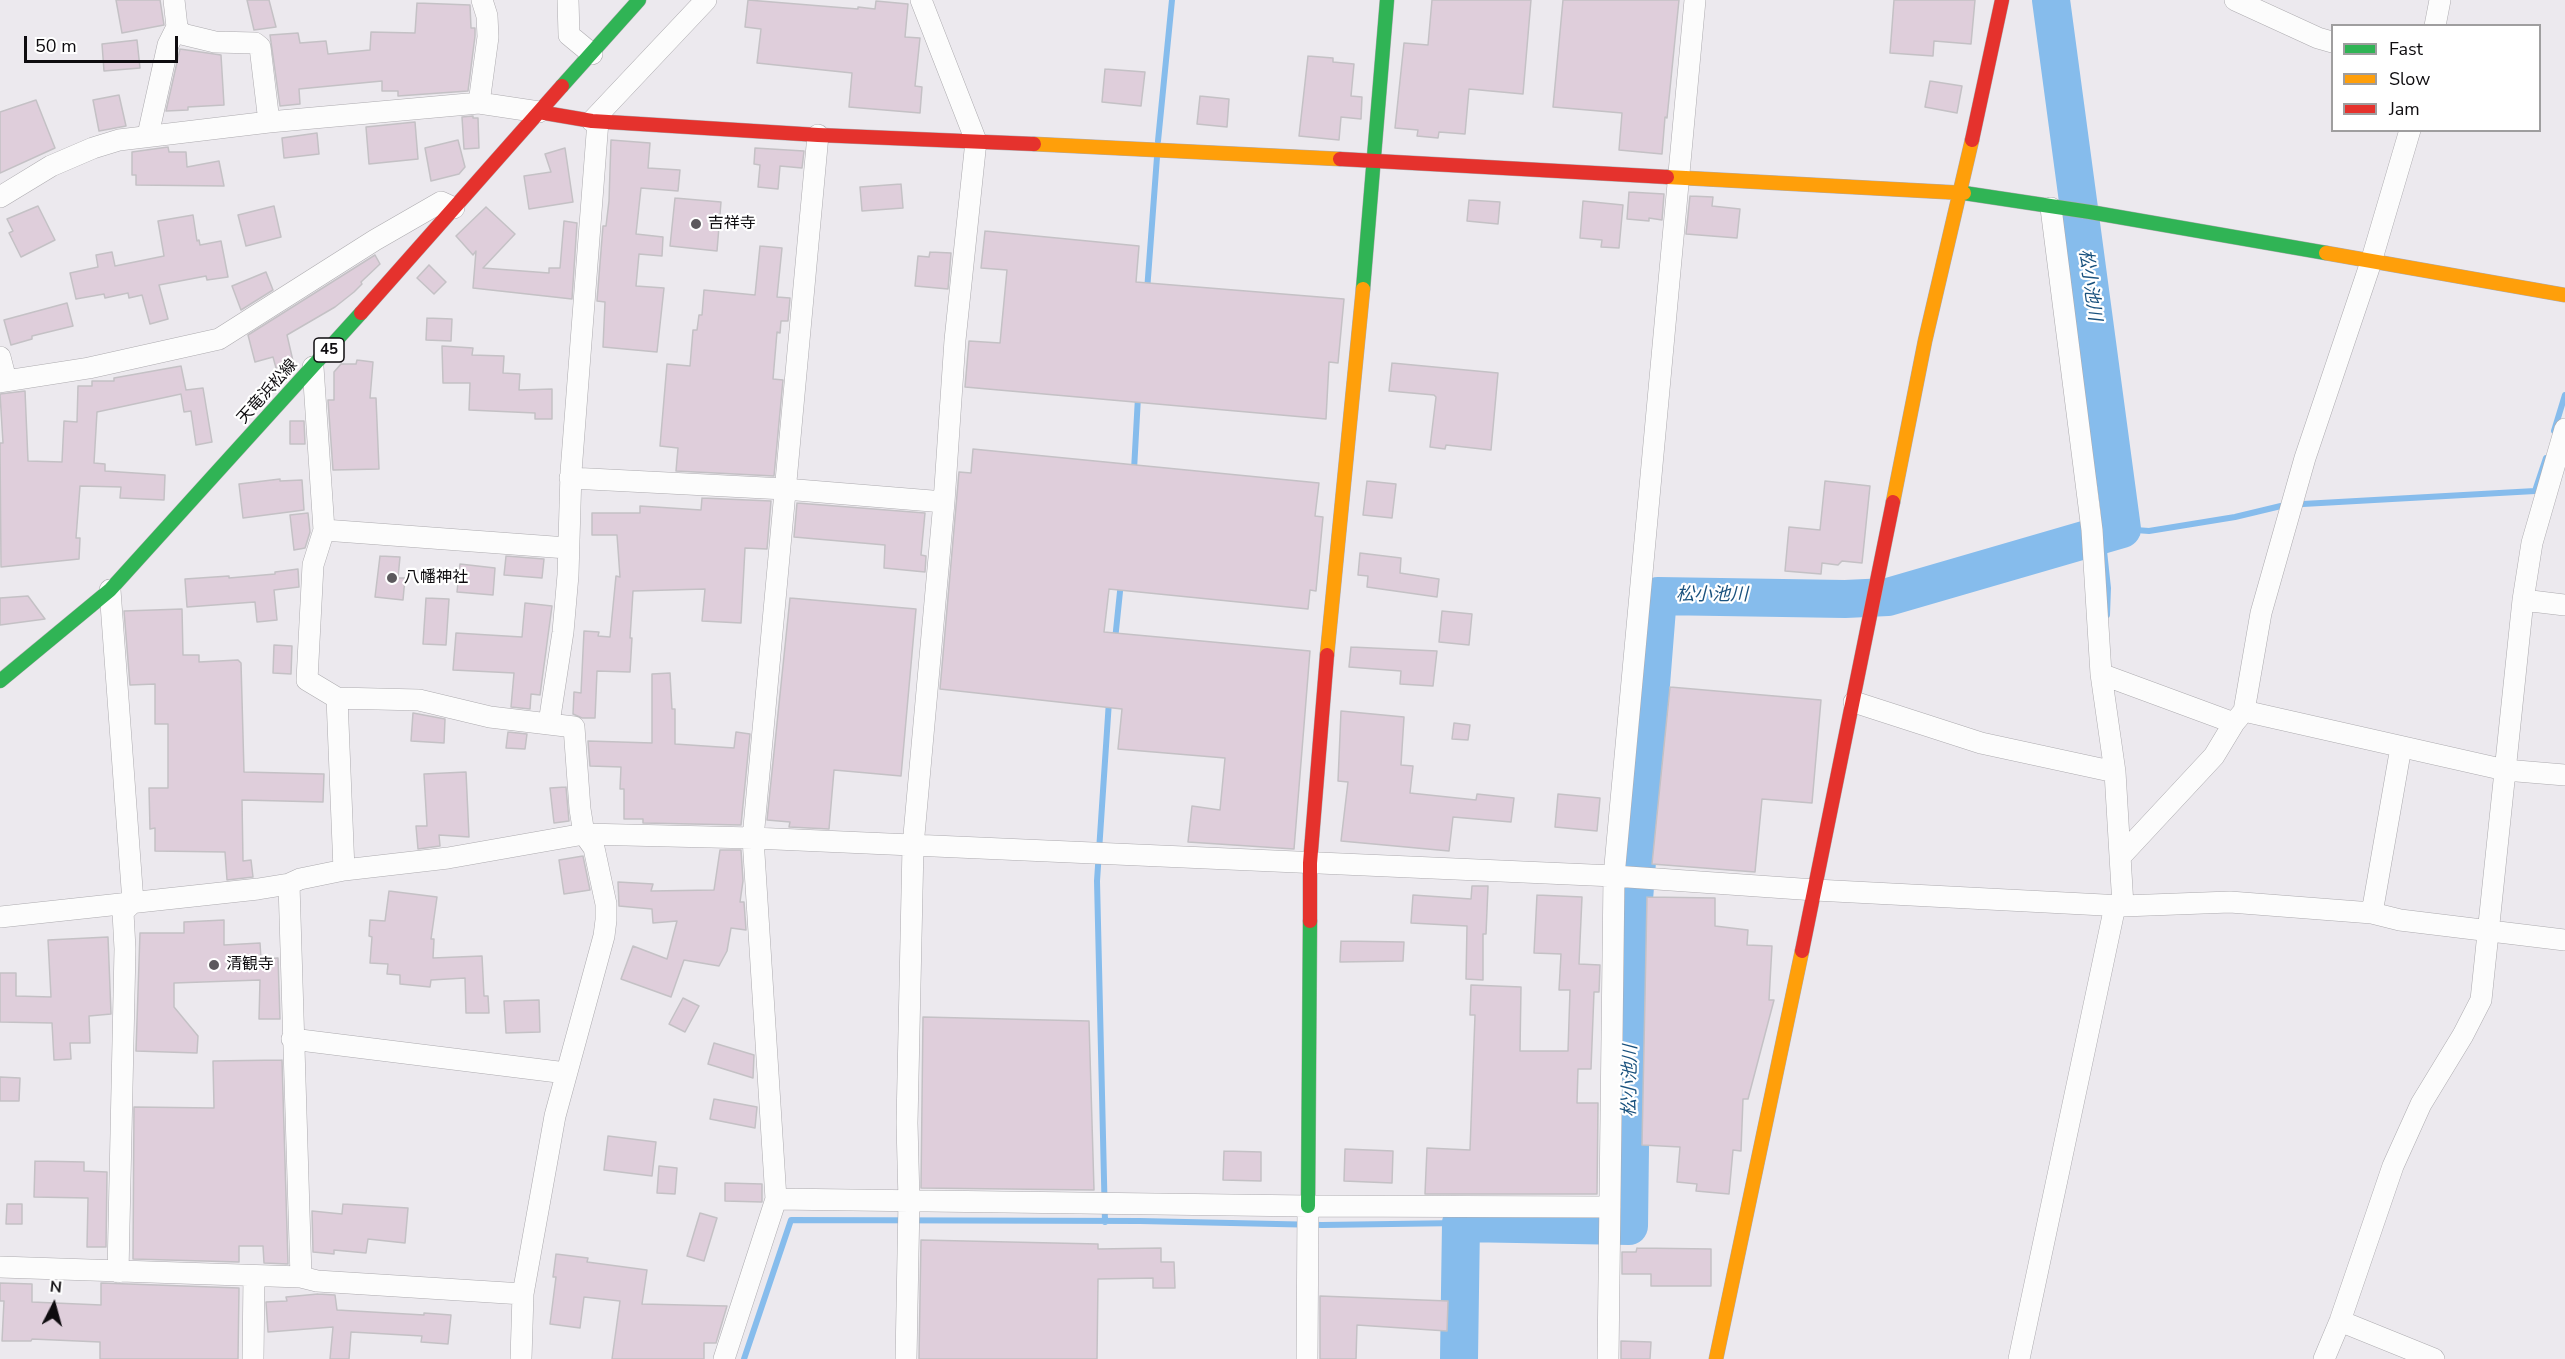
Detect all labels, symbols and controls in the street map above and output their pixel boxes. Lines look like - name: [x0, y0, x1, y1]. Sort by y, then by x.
- scale bar: [27, 24, 182, 62]
- legend: [2331, 24, 2541, 132]
- text: 50 m: [35, 34, 77, 58]
- text: Fast: [2389, 37, 2423, 61]
- text: Slow: [2389, 67, 2430, 91]
- text: Jam: [2389, 97, 2420, 121]
- place label: 吉祥寺: [708, 214, 756, 234]
- marker: 吉祥寺: [689, 217, 703, 231]
- water label: 松小池川: [2073, 248, 2105, 322]
- road number: 45: [314, 338, 344, 362]
- street label: 天竜浜松線: [234, 356, 302, 428]
- place label: 八幡神社: [404, 568, 468, 588]
- marker: 八幡神社: [385, 571, 399, 585]
- water label: 松小池川: [1676, 585, 1748, 607]
- place label: 清観寺: [226, 955, 274, 975]
- marker: 清観寺: [207, 958, 221, 972]
- water label: 松小池川: [1620, 1045, 1642, 1117]
- north arrow: [24, 1275, 84, 1335]
- text: N: [49, 1276, 63, 1299]

